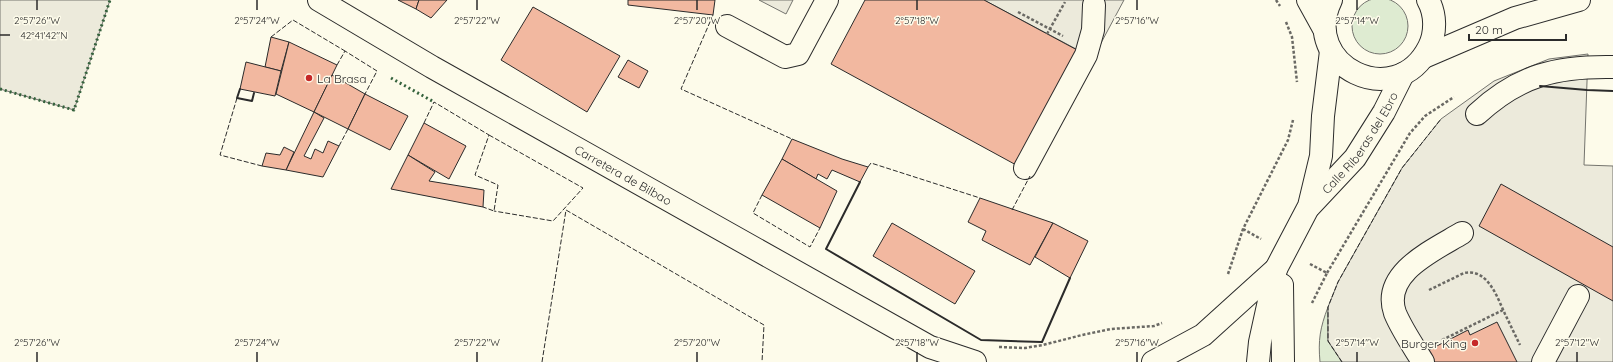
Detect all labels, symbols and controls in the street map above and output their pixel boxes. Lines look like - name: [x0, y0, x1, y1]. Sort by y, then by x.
- text: 2°57'26"W: [14, 14, 60, 27]
- text: 2°57'24"W: [234, 14, 280, 27]
- text: 2°57'22"W: [454, 14, 500, 27]
- text: 2°57'20"W: [674, 14, 721, 27]
- text: 2°57'18"W: [895, 14, 939, 27]
- text: 2°57'16"W: [1115, 14, 1159, 27]
- text: 2°57'14"W: [1335, 14, 1379, 27]
- scale bar: [1469, 16, 1566, 42]
- text: 20 m: [1475, 22, 1503, 37]
- text: 42°41'42"N: [21, 29, 67, 42]
- place label: La Brasa: [317, 71, 367, 86]
- marker: La Brasa: [304, 73, 314, 83]
- street label: Calle Riberas del Ebro: [1318, 89, 1400, 196]
- street label: Carretera de Bilbao: [572, 141, 675, 208]
- text: 2°57'26"W: [14, 336, 60, 349]
- text: 2°57'24"W: [234, 336, 280, 349]
- text: 2°57'22"W: [454, 336, 500, 349]
- text: 2°57'20"W: [674, 336, 721, 349]
- text: 2°57'18"W: [895, 336, 939, 349]
- text: 2°57'16"W: [1115, 336, 1159, 349]
- text: 2°57'14"W: [1335, 336, 1379, 349]
- place label: Burger King: [1401, 336, 1467, 351]
- text: 2°57'12"W: [1555, 336, 1599, 349]
- marker: Burger King: [1470, 338, 1480, 348]

